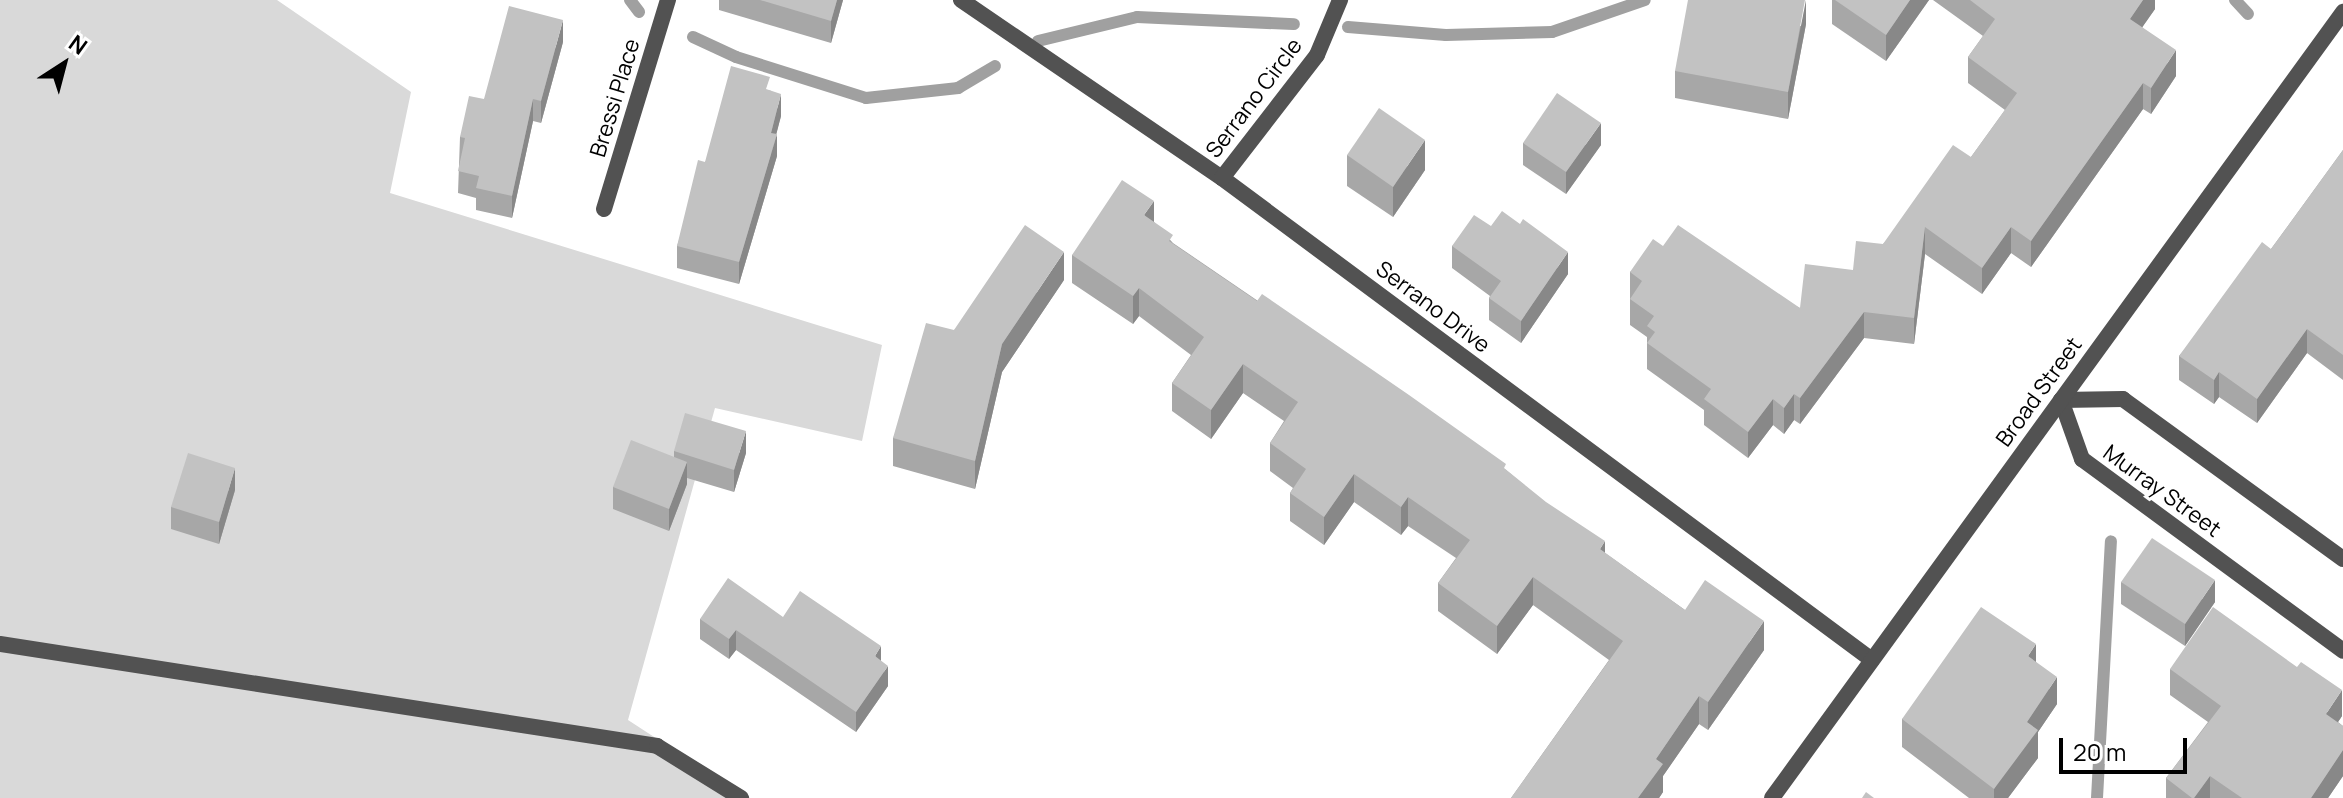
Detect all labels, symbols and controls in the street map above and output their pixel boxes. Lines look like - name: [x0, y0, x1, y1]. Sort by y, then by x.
- north arrow: [24, 24, 104, 104]
- text: N: [63, 28, 93, 61]
- street label: Serrano Circle: [1200, 33, 1308, 163]
- street label: Bressi Place: [585, 36, 645, 160]
- street label: Serrano Drive: [1371, 256, 1495, 358]
- street label: Broad Street: [1991, 332, 2087, 452]
- street label: Murray Street: [2098, 439, 2226, 543]
- scale bar: [2063, 722, 2191, 772]
- text: 20 m: [2073, 735, 2126, 768]

